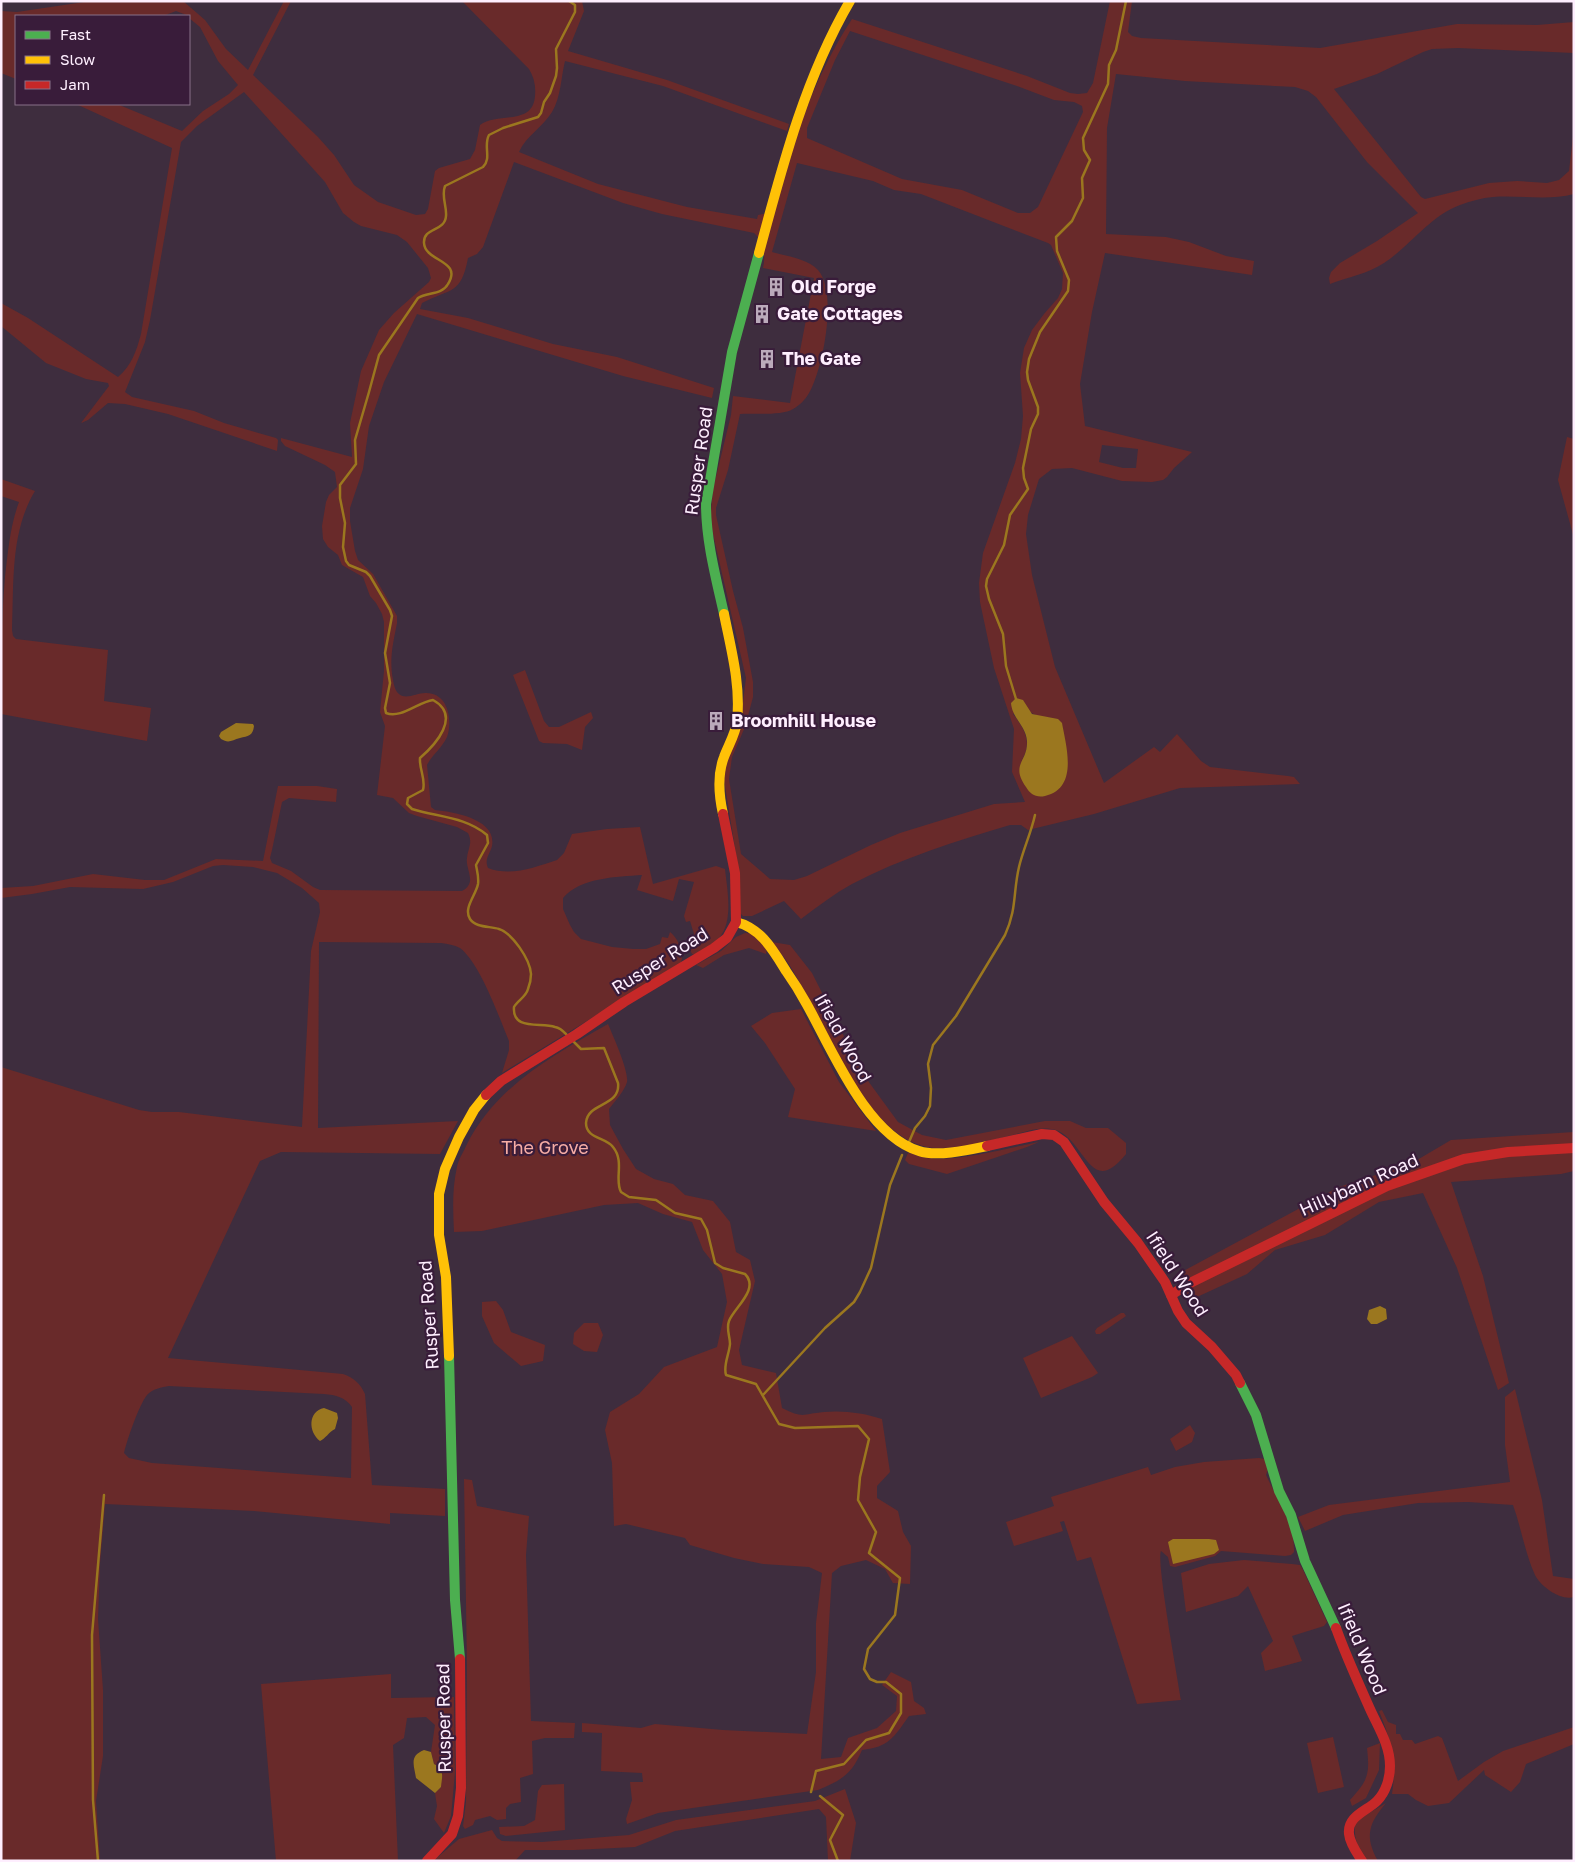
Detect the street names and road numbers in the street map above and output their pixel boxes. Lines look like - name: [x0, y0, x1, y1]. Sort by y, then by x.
- street label: Rusper Road: [680, 405, 717, 517]
- street label: Rusper Road: [607, 922, 712, 998]
- street label: Ifield Wood: [811, 989, 877, 1086]
- street label: Hillybarn Road: [1296, 1148, 1421, 1220]
- street label: Ifield Wood: [1142, 1226, 1214, 1320]
- street label: Rusper Road: [413, 1260, 443, 1370]
- street label: Ifield Wood: [1334, 1599, 1392, 1698]
- street label: Rusper Road: [431, 1663, 455, 1773]

